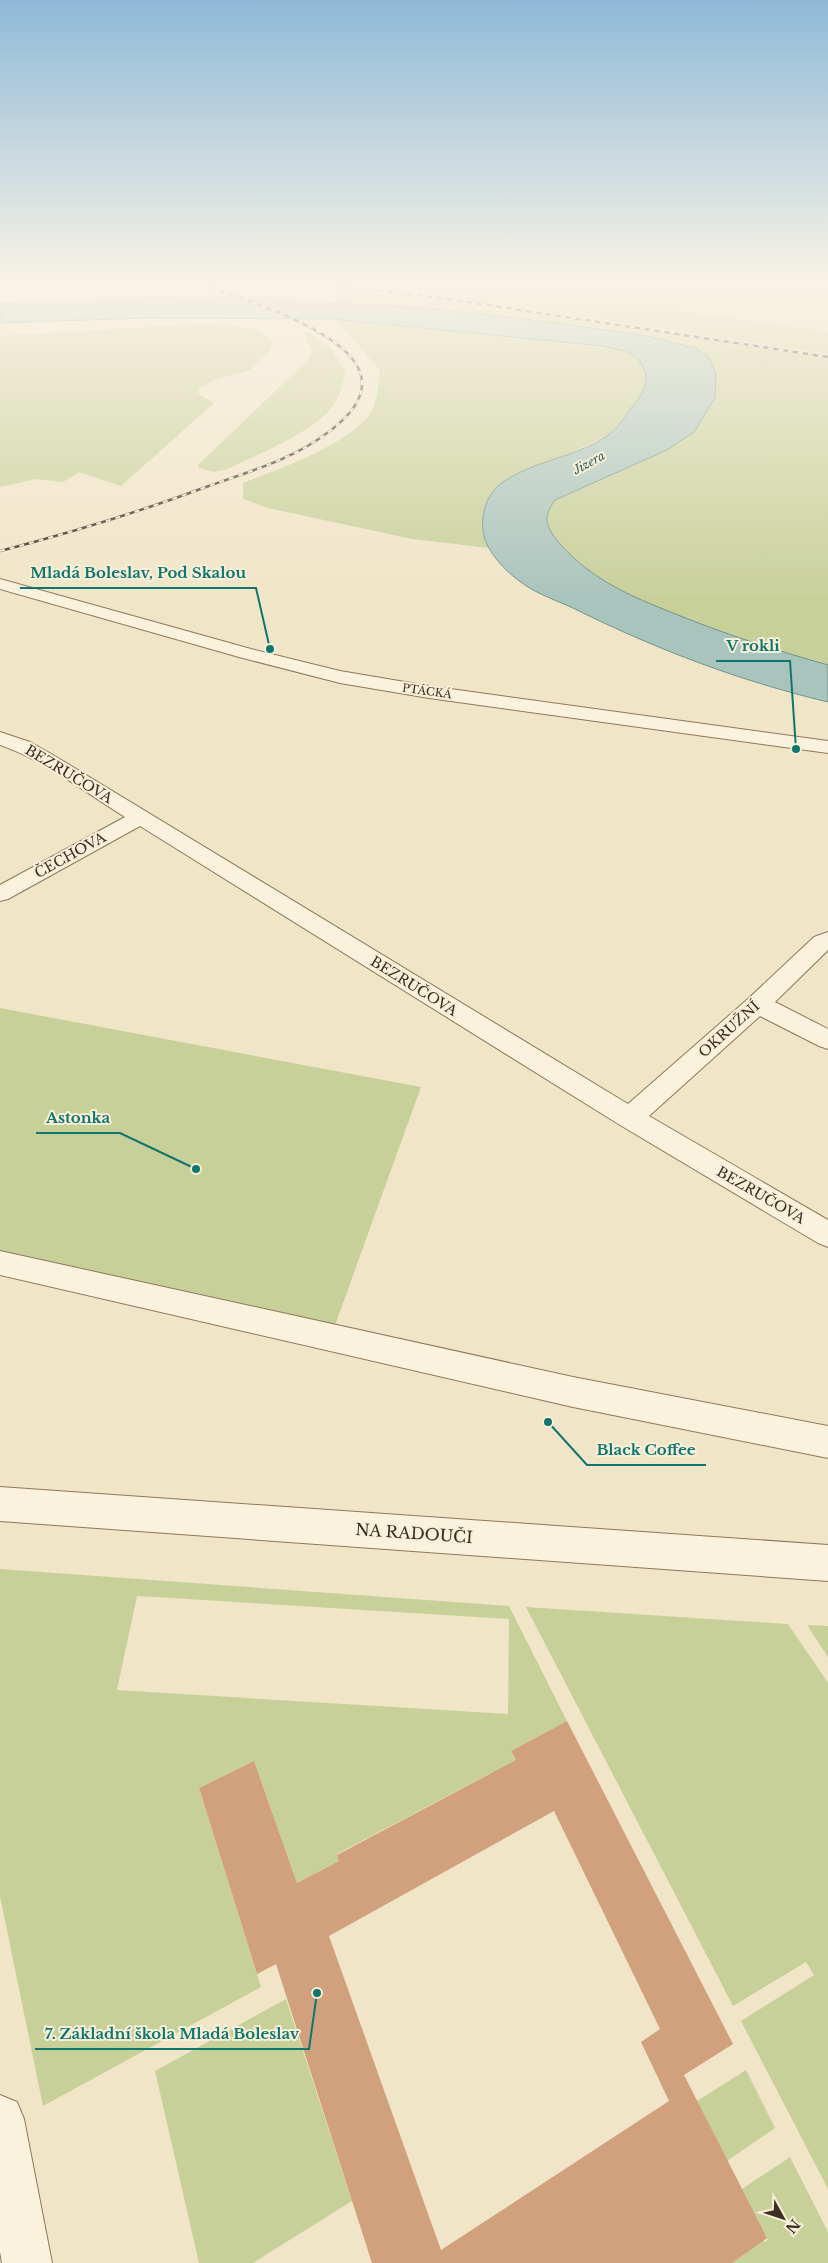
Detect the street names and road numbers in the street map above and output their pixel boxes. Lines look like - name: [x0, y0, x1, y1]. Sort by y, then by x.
- street label: PTÁCKÁ: [401, 681, 453, 701]
- street label: BEZRUČOVA: [22, 740, 117, 807]
- street label: ČECHOVA: [31, 827, 109, 882]
- street label: BEZRUČOVA: [367, 951, 461, 1020]
- street label: OKRUŽNÍ: [695, 997, 763, 1061]
- street label: BEZRUČOVA: [714, 1162, 809, 1228]
- street label: NA RADOUČI: [355, 1519, 473, 1547]

